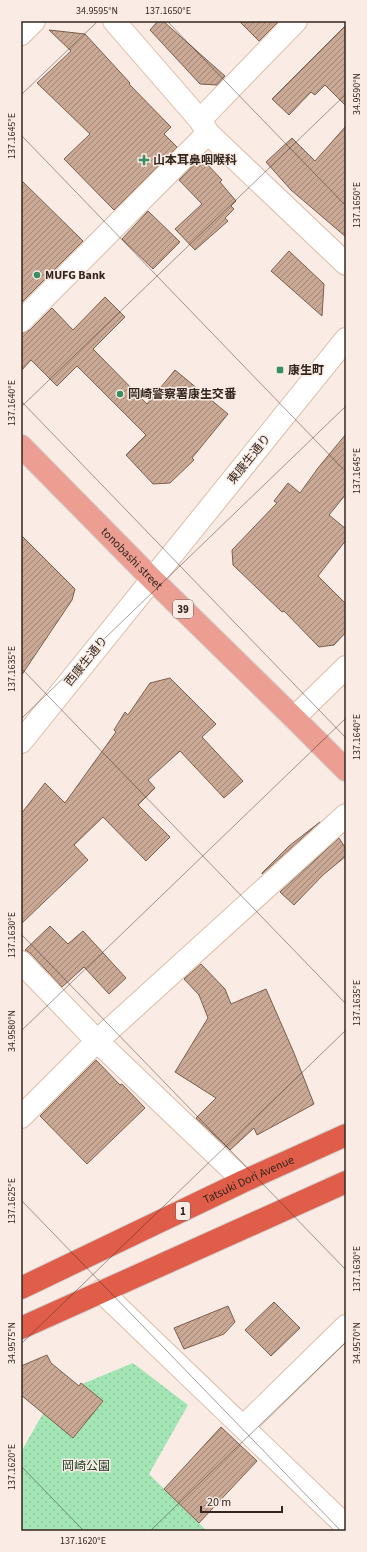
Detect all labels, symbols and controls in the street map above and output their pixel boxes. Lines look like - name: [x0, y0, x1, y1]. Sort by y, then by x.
- text: 34.9595°N: [76, 4, 118, 18]
- text: 137.1650°E: [145, 4, 191, 18]
- text: 34.9590°N: [350, 73, 364, 115]
- text: 137.1645°E: [5, 113, 19, 159]
- place label: 山本耳鼻咽喉科: [153, 152, 237, 169]
- marker: 山本耳鼻咽喉科: [138, 154, 150, 166]
- text: 137.1650°E: [350, 182, 364, 228]
- place label: MUFG Bank: [45, 267, 106, 284]
- marker: MUFG Bank: [32, 270, 42, 280]
- place label: 康生町: [288, 362, 324, 379]
- marker: 康生町: [275, 365, 285, 375]
- text: 137.1640°E: [5, 380, 19, 426]
- place label: 岡崎警察署康生交番: [128, 386, 237, 403]
- marker: 岡崎警察署康生交番: [115, 389, 125, 399]
- street label: 東康生通り: [224, 431, 275, 488]
- text: 137.1645°E: [350, 448, 364, 494]
- street label: tonobashi street: [97, 524, 166, 594]
- road number: 39: [173, 600, 193, 618]
- street label: 西康生通り: [61, 633, 112, 690]
- text: 137.1635°E: [5, 646, 19, 692]
- text: 137.1640°E: [350, 714, 364, 760]
- text: 137.1630°E: [5, 912, 19, 958]
- text: 137.1635°E: [350, 980, 364, 1026]
- text: 34.9580°N: [5, 1010, 19, 1052]
- street label: Tatsuki Dori Avenue: [200, 1151, 297, 1208]
- text: 137.1625°E: [5, 1178, 19, 1224]
- road number: 1: [176, 1202, 190, 1220]
- text: 137.1630°E: [350, 1246, 364, 1292]
- text: 34.9575°N: [5, 1322, 19, 1364]
- text: 34.9570°N: [350, 1322, 364, 1364]
- text: 137.1620°E: [5, 1444, 19, 1490]
- park label: 岡崎公園: [62, 1458, 110, 1475]
- scale bar: [201, 1488, 282, 1514]
- text: 20 m: [207, 1494, 231, 1511]
- text: 137.1620°E: [60, 1534, 106, 1548]

